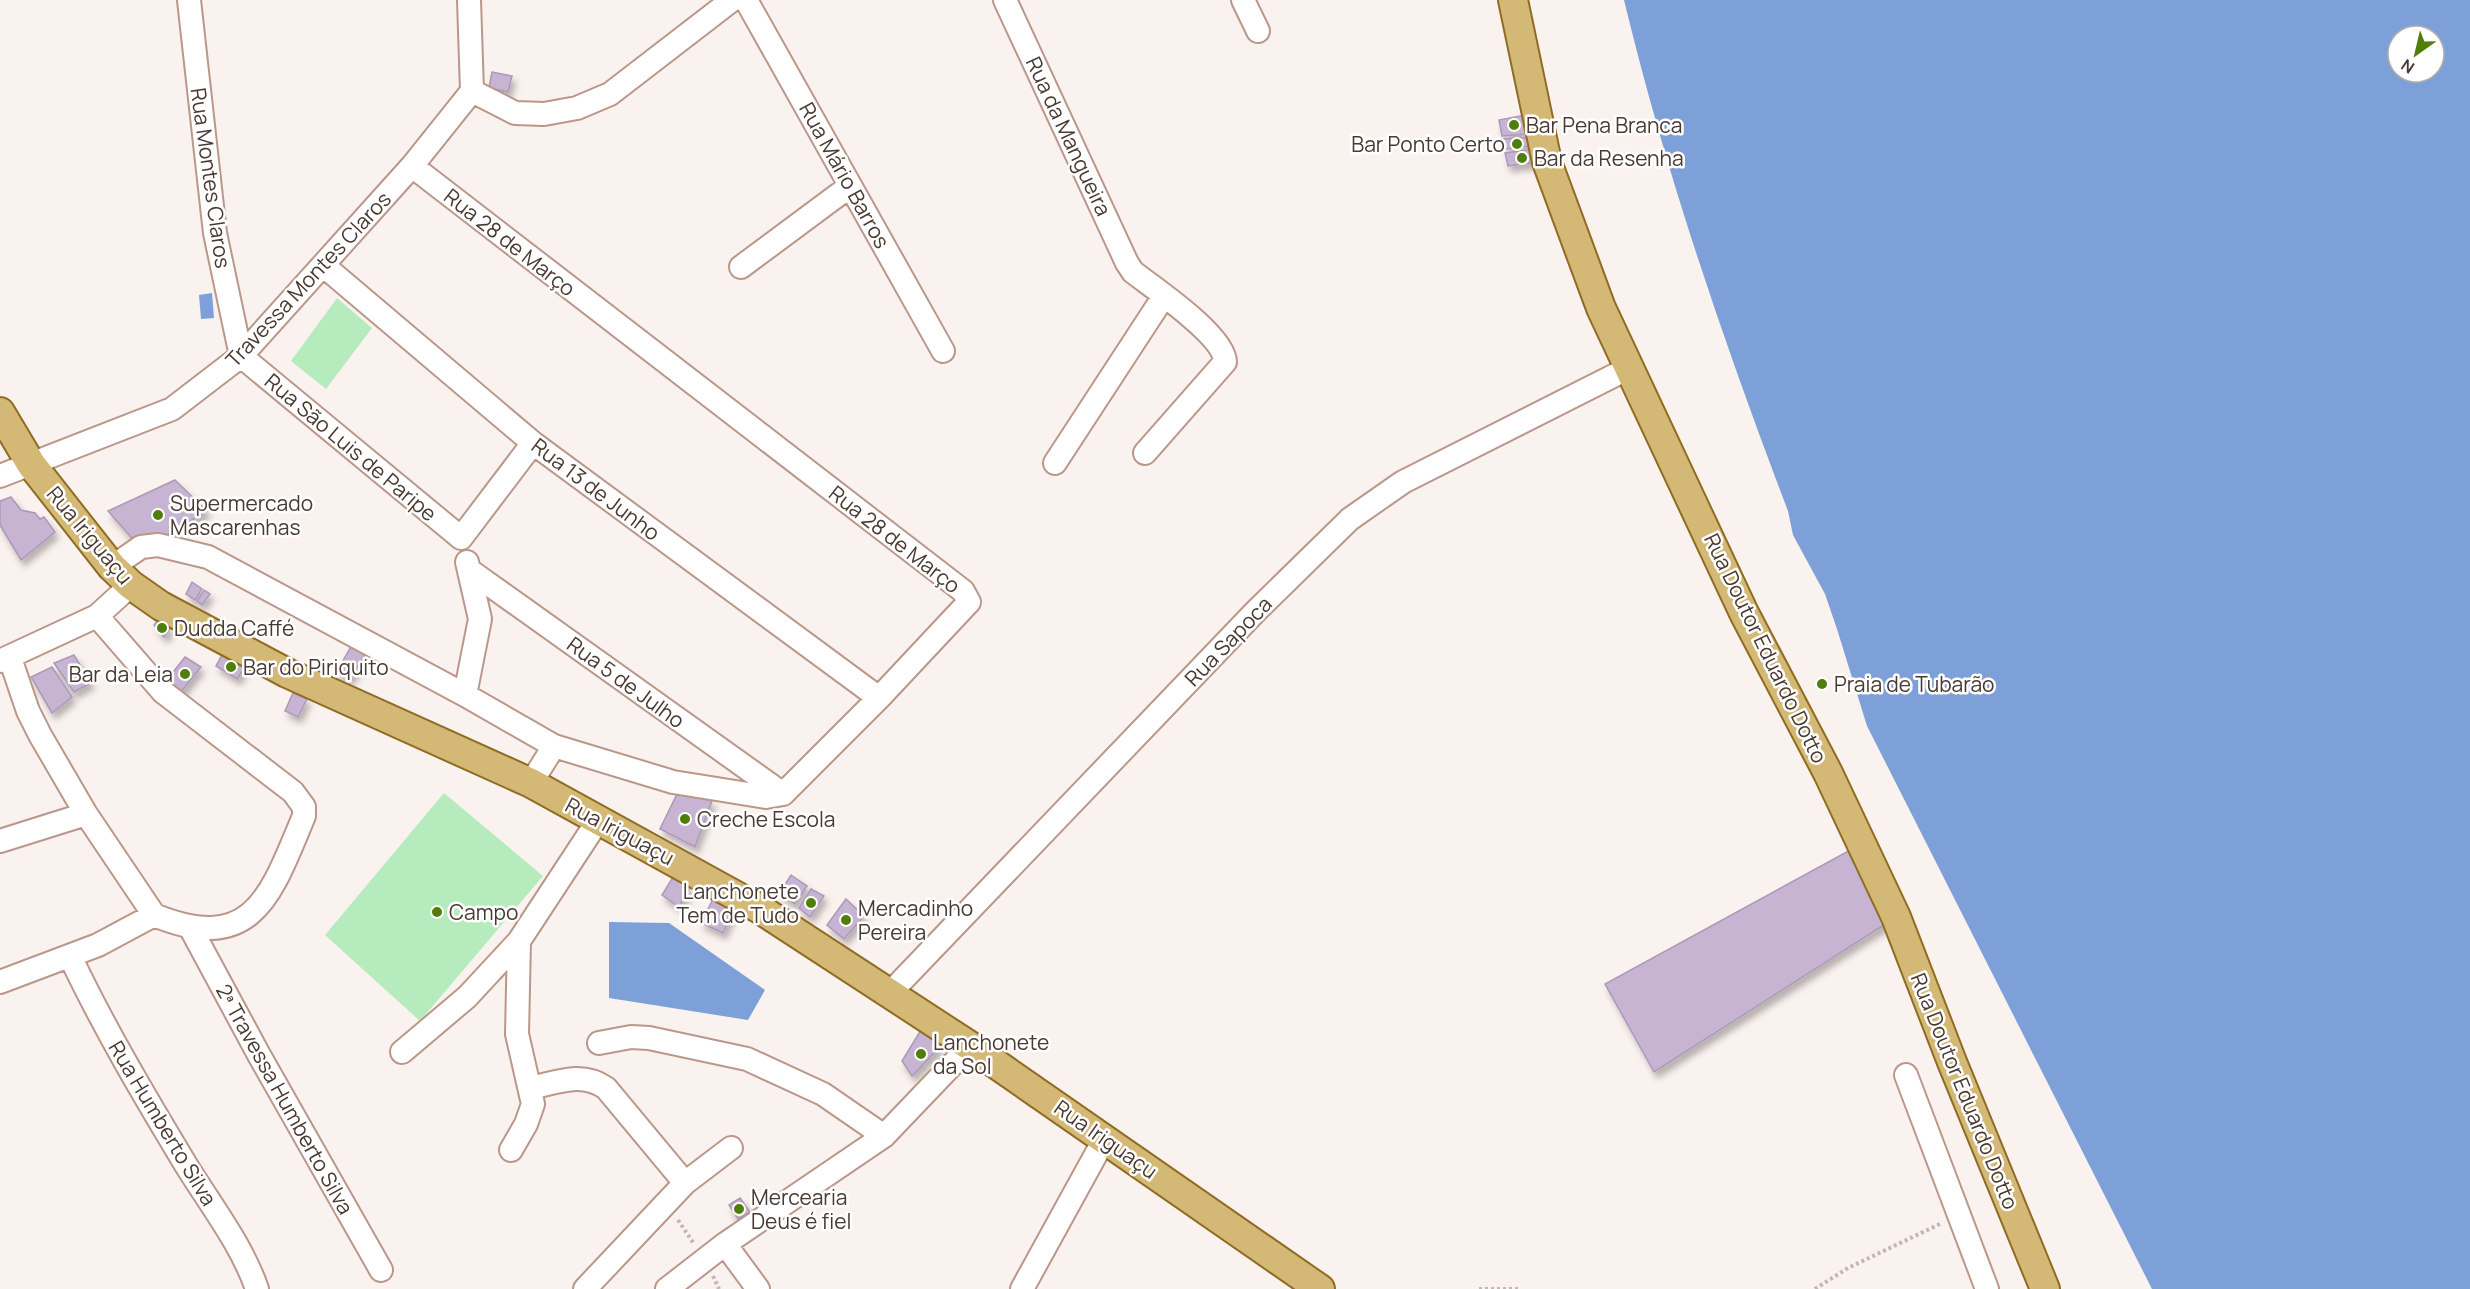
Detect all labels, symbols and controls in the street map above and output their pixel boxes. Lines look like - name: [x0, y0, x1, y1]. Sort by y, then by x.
- north arrow: [2386, 24, 2446, 84]
- street label: Rua da Mangueira: [1020, 52, 1118, 220]
- text: N: [2397, 54, 2419, 79]
- street label: Rua Montes Claros: [184, 86, 238, 270]
- street label: Rua Mário Barros: [793, 97, 897, 253]
- place label: Bar Pena Branca: [1526, 111, 1683, 139]
- marker: Bar Pena Branca: [1507, 118, 1521, 132]
- place label: Bar Ponto Certo: [1351, 130, 1505, 158]
- marker: Bar Ponto Certo: [1510, 137, 1524, 151]
- place label: Bar da Resenha: [1534, 144, 1684, 172]
- marker: Bar da Resenha: [1515, 151, 1529, 165]
- street label: Rua 28 de Março: [439, 182, 581, 302]
- street label: Travessa Montes Claros: [219, 185, 397, 373]
- street label: Rua São Luis de Paripe: [259, 367, 443, 527]
- street label: Rua 13 de Junho: [526, 431, 666, 547]
- street label: Rua 28 de Março: [824, 479, 966, 599]
- street label: Rua Iriguaçu: [41, 480, 139, 590]
- place label: Supermercado Mascarenhas: [170, 489, 313, 541]
- marker: Supermercado Mascarenhas: [151, 508, 165, 522]
- street label: Rua Doutor Eduardo Dotto: [1698, 528, 1834, 768]
- street label: Rua Sapoca: [1178, 590, 1278, 692]
- place label: Dudda Caffé: [174, 614, 294, 642]
- marker: Dudda Caffé: [155, 621, 169, 635]
- street label: Rua 5 de Julho: [562, 630, 690, 734]
- place label: Bar do Piriquito: [243, 653, 389, 681]
- place label: Bar da Leia: [69, 660, 173, 688]
- marker: Bar do Piriquito: [224, 660, 238, 674]
- marker: Bar da Leia: [178, 667, 192, 681]
- place label: Praia de Tubarão: [1834, 670, 1994, 698]
- marker: Praia de Tubarão: [1815, 677, 1829, 691]
- street label: Rua Iriguaçu: [561, 791, 679, 871]
- place label: Creche Escola: [697, 805, 836, 833]
- marker: Creche Escola: [678, 812, 692, 826]
- place label: Lanchonete Tem de Tudo: [676, 877, 799, 929]
- place label: Mercadinho Pereira: [858, 894, 973, 946]
- marker: Lanchonete Tem de Tudo: [804, 896, 818, 910]
- place label: Campo: [449, 898, 518, 926]
- marker: Campo: [430, 905, 444, 919]
- marker: Mercadinho Pereira: [839, 913, 853, 927]
- street label: Rua Doutor Eduardo Dotto: [1905, 969, 2025, 1213]
- street label: 2ª Travessa Humberto Silva: [210, 979, 360, 1219]
- place label: Lanchonete da Sol: [933, 1028, 1049, 1080]
- street label: Rua Humberto Silva: [103, 1035, 223, 1211]
- marker: Lanchonete da Sol: [914, 1047, 928, 1061]
- street label: Rua Iriguaçu: [1049, 1093, 1163, 1185]
- place label: Mercearia Deus é fiel: [751, 1183, 851, 1235]
- marker: Mercearia Deus é fiel: [732, 1202, 746, 1216]

